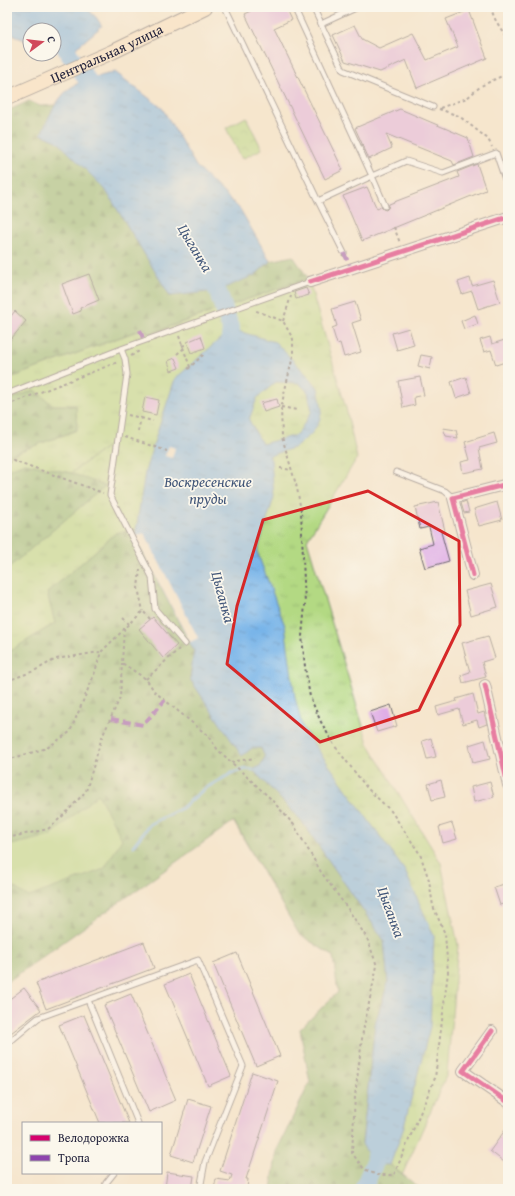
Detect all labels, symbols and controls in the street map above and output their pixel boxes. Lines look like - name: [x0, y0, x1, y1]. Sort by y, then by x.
- street label: Центральная улица: [47, 19, 166, 88]
- north arrow: [22, 22, 62, 62]
- text: С: [43, 34, 60, 44]
- water label: Цыганка: [173, 220, 218, 276]
- water label: Воскресенские пруды: [163, 471, 252, 509]
- water label: Цыганка: [207, 569, 240, 625]
- water label: Цыганка: [373, 884, 410, 940]
- legend: [22, 1122, 162, 1174]
- text: Велодорожка: [58, 1129, 129, 1146]
- text: Тропа: [58, 1149, 90, 1166]

